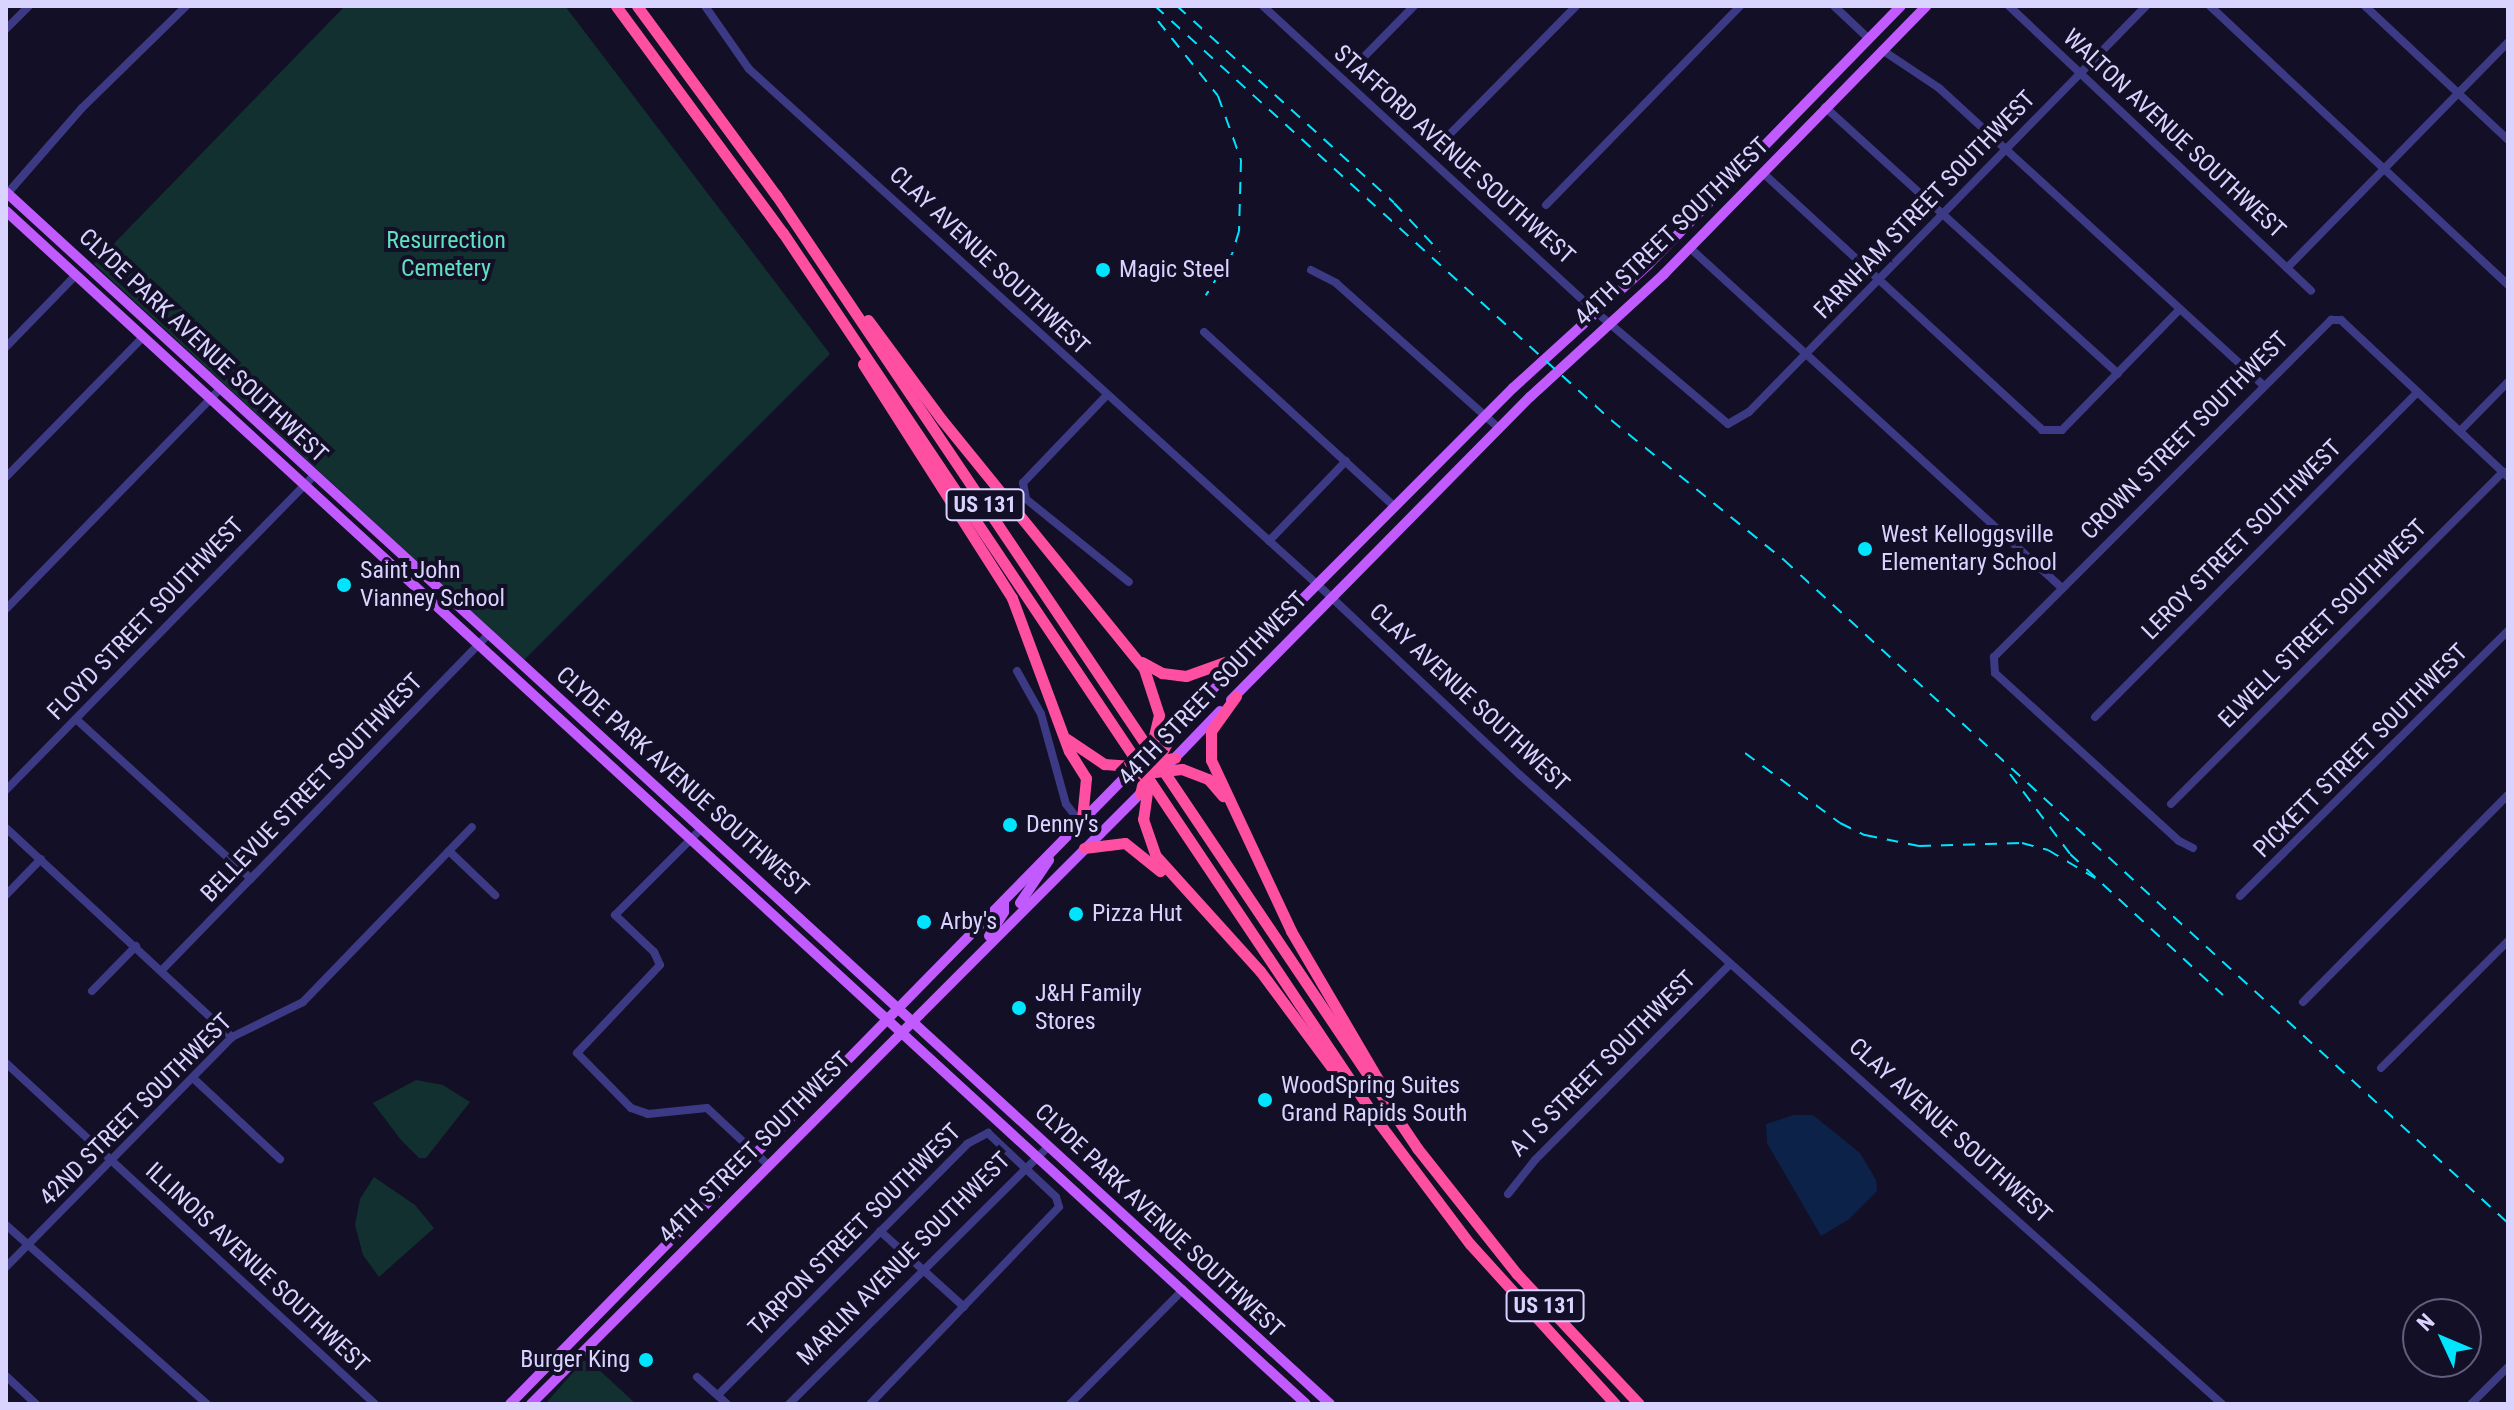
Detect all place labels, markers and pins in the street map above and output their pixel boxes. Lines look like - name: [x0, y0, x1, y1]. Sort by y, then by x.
- place label: Magic Steel: [1119, 256, 1230, 284]
- marker: Magic Steel: [1094, 261, 1112, 279]
- place label: West Kelloggsville Elementary School: [1881, 521, 2057, 577]
- marker: West Kelloggsville Elementary School: [1856, 540, 1874, 558]
- place label: Saint John Vianney School: [360, 557, 505, 613]
- marker: Saint John Vianney School: [335, 576, 353, 594]
- place label: Denny's: [1026, 811, 1099, 839]
- marker: Denny's: [1001, 816, 1019, 834]
- place label: Pizza Hut: [1092, 900, 1182, 928]
- marker: Pizza Hut: [1067, 905, 1085, 923]
- place label: Arby's: [940, 908, 997, 936]
- marker: Arby's: [915, 913, 933, 931]
- place label: J&H Family Stores: [1035, 980, 1142, 1036]
- marker: J&H Family Stores: [1010, 999, 1028, 1017]
- place label: WoodSpring Suites Grand Rapids South: [1281, 1072, 1467, 1128]
- marker: WoodSpring Suites Grand Rapids South: [1256, 1091, 1274, 1109]
- place label: Burger King: [520, 1346, 630, 1374]
- marker: Burger King: [637, 1351, 655, 1369]

